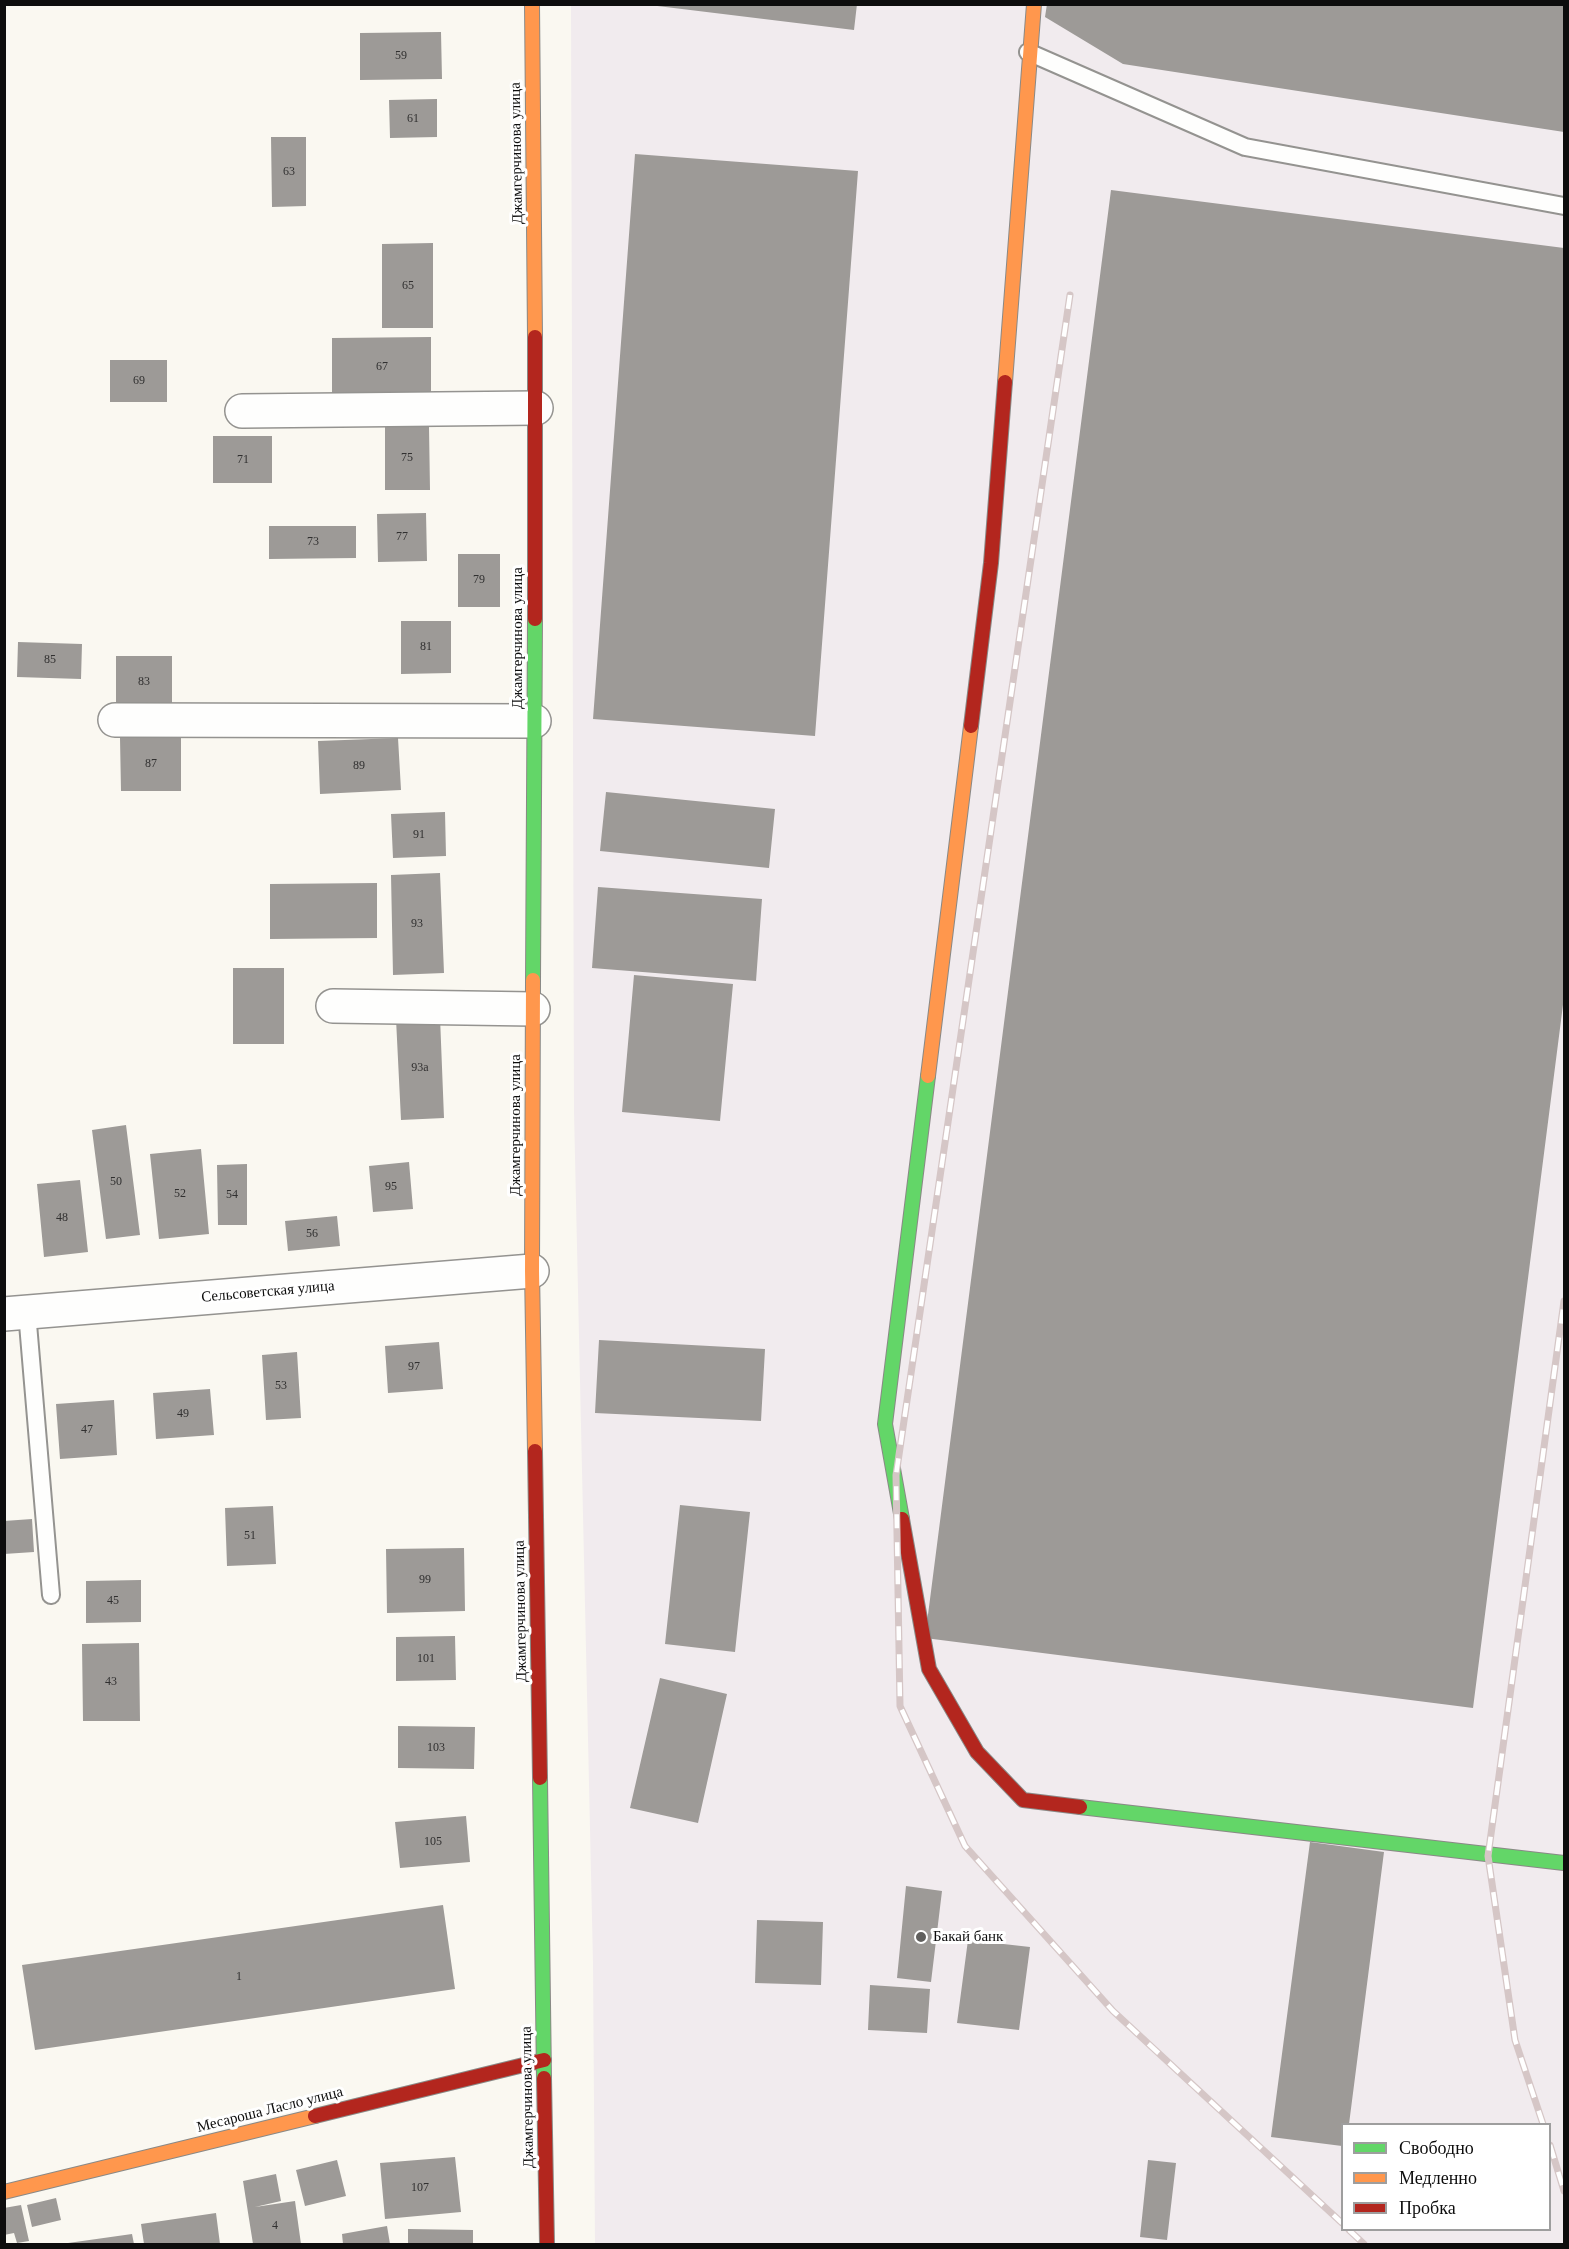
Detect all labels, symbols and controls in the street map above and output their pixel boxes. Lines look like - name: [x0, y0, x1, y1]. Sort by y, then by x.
- house number: 59: [395, 49, 407, 63]
- street label: Джамгерчинова улица: [507, 82, 527, 224]
- house number: 61: [407, 112, 419, 126]
- house number: 63: [283, 165, 295, 179]
- house number: 65: [402, 279, 414, 293]
- house number: 67: [376, 360, 388, 374]
- house number: 69: [133, 374, 145, 388]
- house number: 75: [401, 451, 413, 465]
- house number: 71: [237, 453, 249, 467]
- house number: 77: [396, 530, 408, 544]
- house number: 73: [307, 535, 319, 549]
- street label: Джамгерчинова улица: [509, 567, 527, 709]
- house number: 79: [473, 573, 485, 587]
- house number: 81: [420, 640, 432, 654]
- house number: 85: [44, 653, 56, 667]
- house number: 83: [138, 675, 150, 689]
- house number: 87: [145, 757, 157, 771]
- house number: 89: [353, 759, 365, 773]
- house number: 91: [413, 828, 425, 842]
- house number: 93: [411, 917, 423, 931]
- street label: Джамгерчинова улица: [507, 1054, 525, 1196]
- house number: 93a: [411, 1061, 429, 1075]
- house number: 50: [110, 1175, 122, 1189]
- house number: 95: [385, 1180, 397, 1194]
- house number: 52: [174, 1187, 186, 1201]
- house number: 54: [226, 1188, 238, 1202]
- house number: 48: [56, 1211, 68, 1225]
- house number: 56: [306, 1227, 318, 1241]
- street label: Сельсоветская улица: [201, 1277, 335, 1307]
- house number: 97: [408, 1360, 420, 1374]
- house number: 53: [275, 1379, 287, 1393]
- house number: 49: [177, 1407, 189, 1421]
- house number: 47: [81, 1423, 93, 1437]
- house number: 51: [244, 1529, 256, 1543]
- street label: Джамгерчинова улица: [511, 1540, 531, 1682]
- house number: 99: [419, 1573, 431, 1587]
- house number: 45: [107, 1594, 119, 1608]
- house number: 101: [417, 1652, 435, 1666]
- house number: 43: [105, 1675, 117, 1689]
- house number: 103: [427, 1741, 445, 1755]
- house number: 105: [424, 1835, 442, 1849]
- place label: Бакай банк: [933, 1928, 1003, 1946]
- marker: Бакай банк: [914, 1930, 928, 1944]
- house number: 1: [236, 1970, 242, 1984]
- street label: Джамгерчинова улица: [518, 2026, 538, 2168]
- street label: Месароша Ласло улица: [195, 2083, 345, 2137]
- legend: [1341, 2123, 1551, 2231]
- text: Свободно: [1399, 2138, 1474, 2158]
- text: Медленно: [1399, 2168, 1477, 2188]
- house number: 107: [411, 2181, 429, 2195]
- text: Пробка: [1399, 2198, 1456, 2218]
- house number: 4: [272, 2219, 278, 2233]

